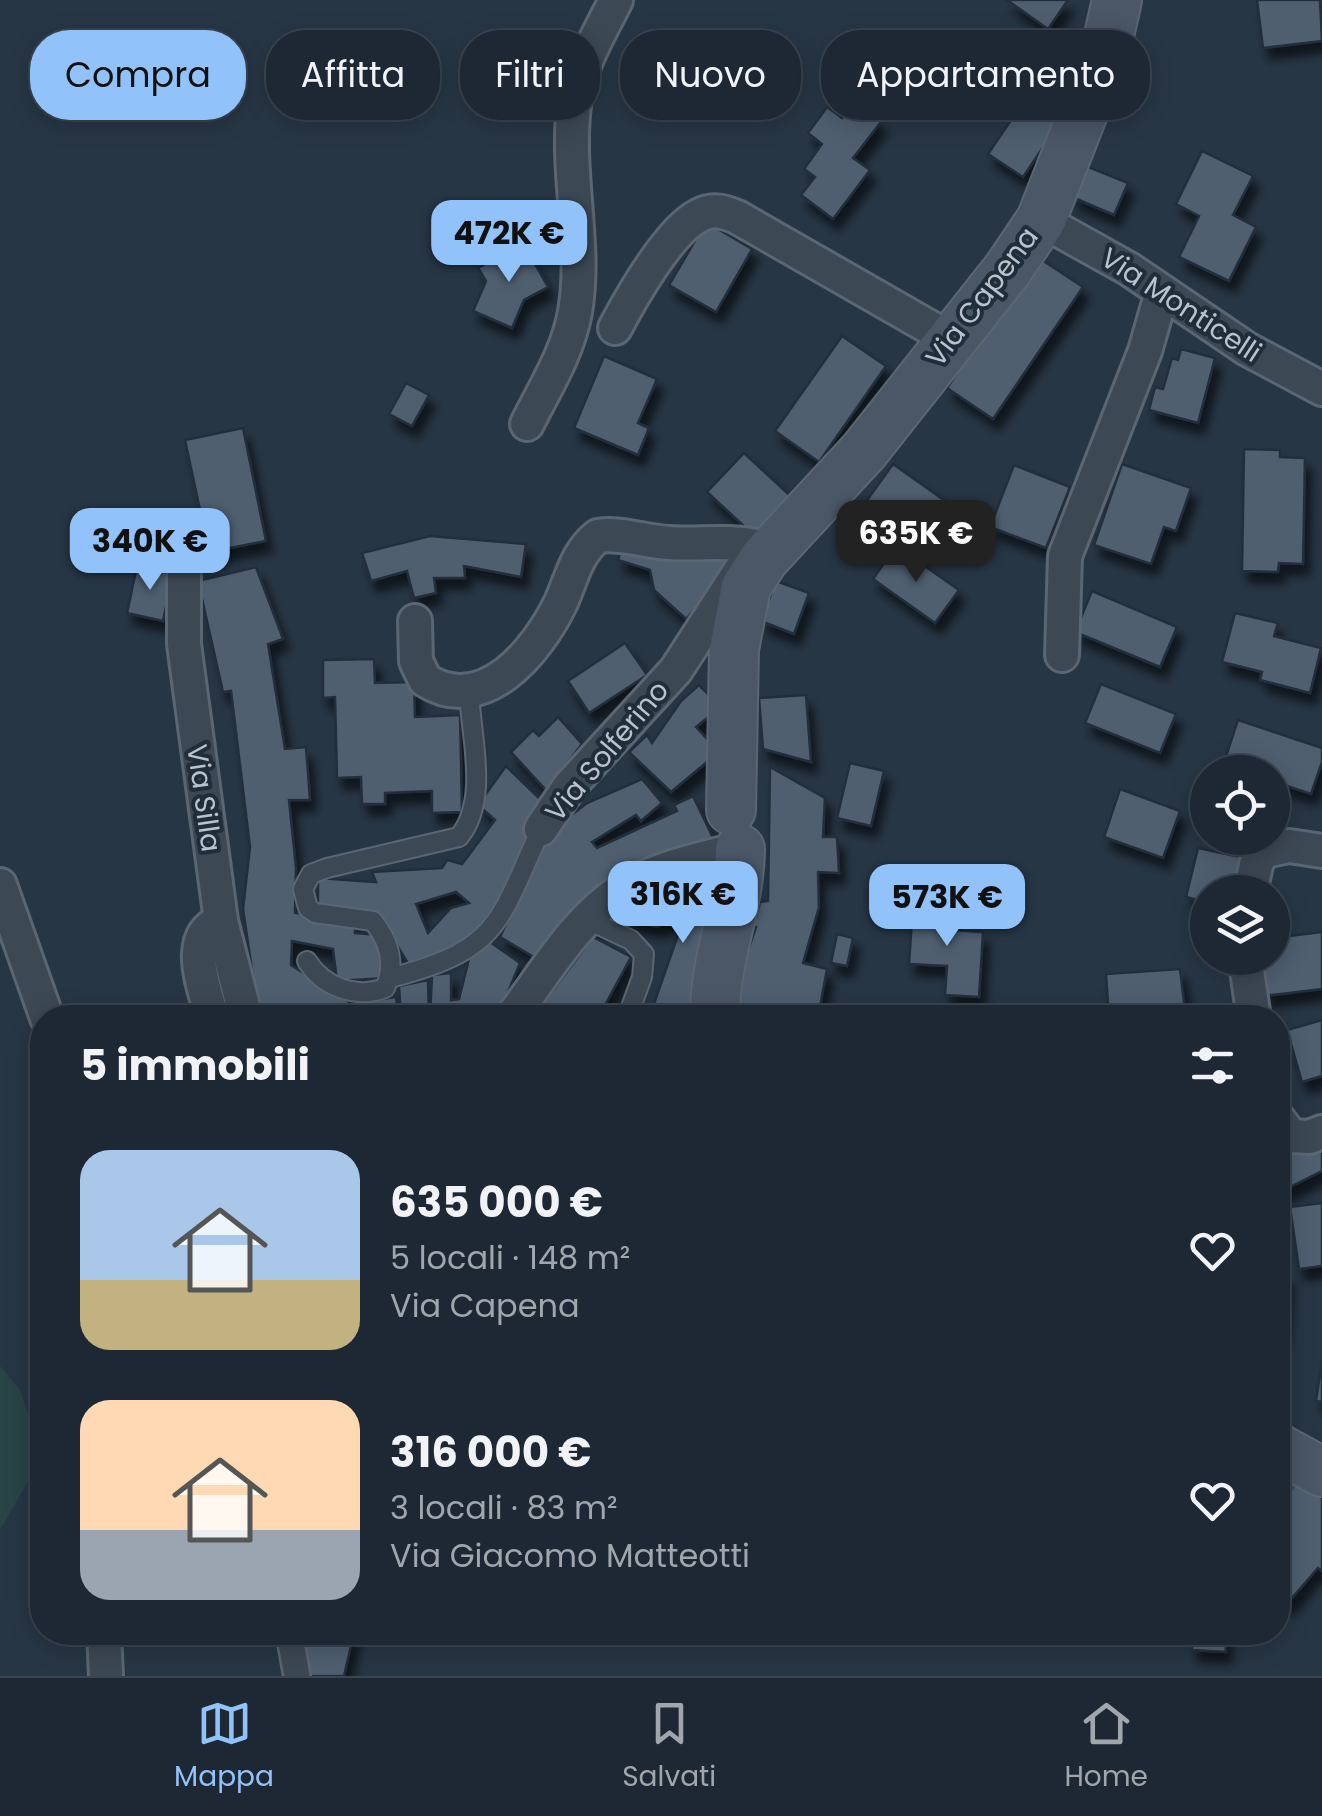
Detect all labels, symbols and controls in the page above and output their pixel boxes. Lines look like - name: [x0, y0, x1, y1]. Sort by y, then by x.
- chip: Compra: [30, 30, 246, 120]
- chip: Affitta: [266, 30, 440, 120]
- chip: Filtri: [460, 30, 600, 120]
- chip: Nuovo: [620, 30, 801, 120]
- chip: Appartamento: [821, 30, 1150, 120]
- pin: 472K €: [428, 200, 590, 285]
- text: 472K €: [453, 210, 565, 255]
- street label: Via Capena: [917, 219, 1047, 375]
- street label: Via Monticelli: [1093, 238, 1269, 372]
- pin: 635K €: [835, 500, 997, 585]
- pin: 340K €: [69, 508, 231, 593]
- text: 635K €: [858, 510, 974, 555]
- text: 340K €: [92, 518, 208, 563]
- street label: Via Solferino: [536, 672, 678, 830]
- street label: Via Silla: [177, 742, 231, 854]
- map controls: [1190, 755, 1290, 975]
- button: locate: [1190, 755, 1290, 855]
- pin: 316K €: [602, 861, 764, 946]
- pin: 573K €: [866, 864, 1028, 949]
- text: 316K €: [630, 871, 736, 916]
- text: 573K €: [891, 874, 1003, 919]
- button: layers: [1190, 875, 1290, 975]
- text: 5 immobili: [80, 1036, 310, 1095]
- icon: filters: [1185, 1038, 1240, 1093]
- text: 635 000 €: [390, 1173, 603, 1232]
- icon: home: [160, 1190, 280, 1310]
- icon: heart: [1185, 1223, 1240, 1278]
- text: 5 locali · 148 m²: [390, 1235, 630, 1280]
- text: Via Capena: [390, 1283, 580, 1328]
- text: 316 000 €: [390, 1423, 591, 1482]
- icon: home: [160, 1440, 280, 1560]
- icon: heart: [1185, 1473, 1240, 1528]
- text: 3 locali · 83 m²: [390, 1485, 618, 1530]
- text: Via Giacomo Matteotti: [390, 1533, 750, 1578]
- tab: Mappa: [174, 1696, 274, 1798]
- tab: Salvati: [622, 1696, 716, 1798]
- tab: Home: [1064, 1696, 1148, 1798]

